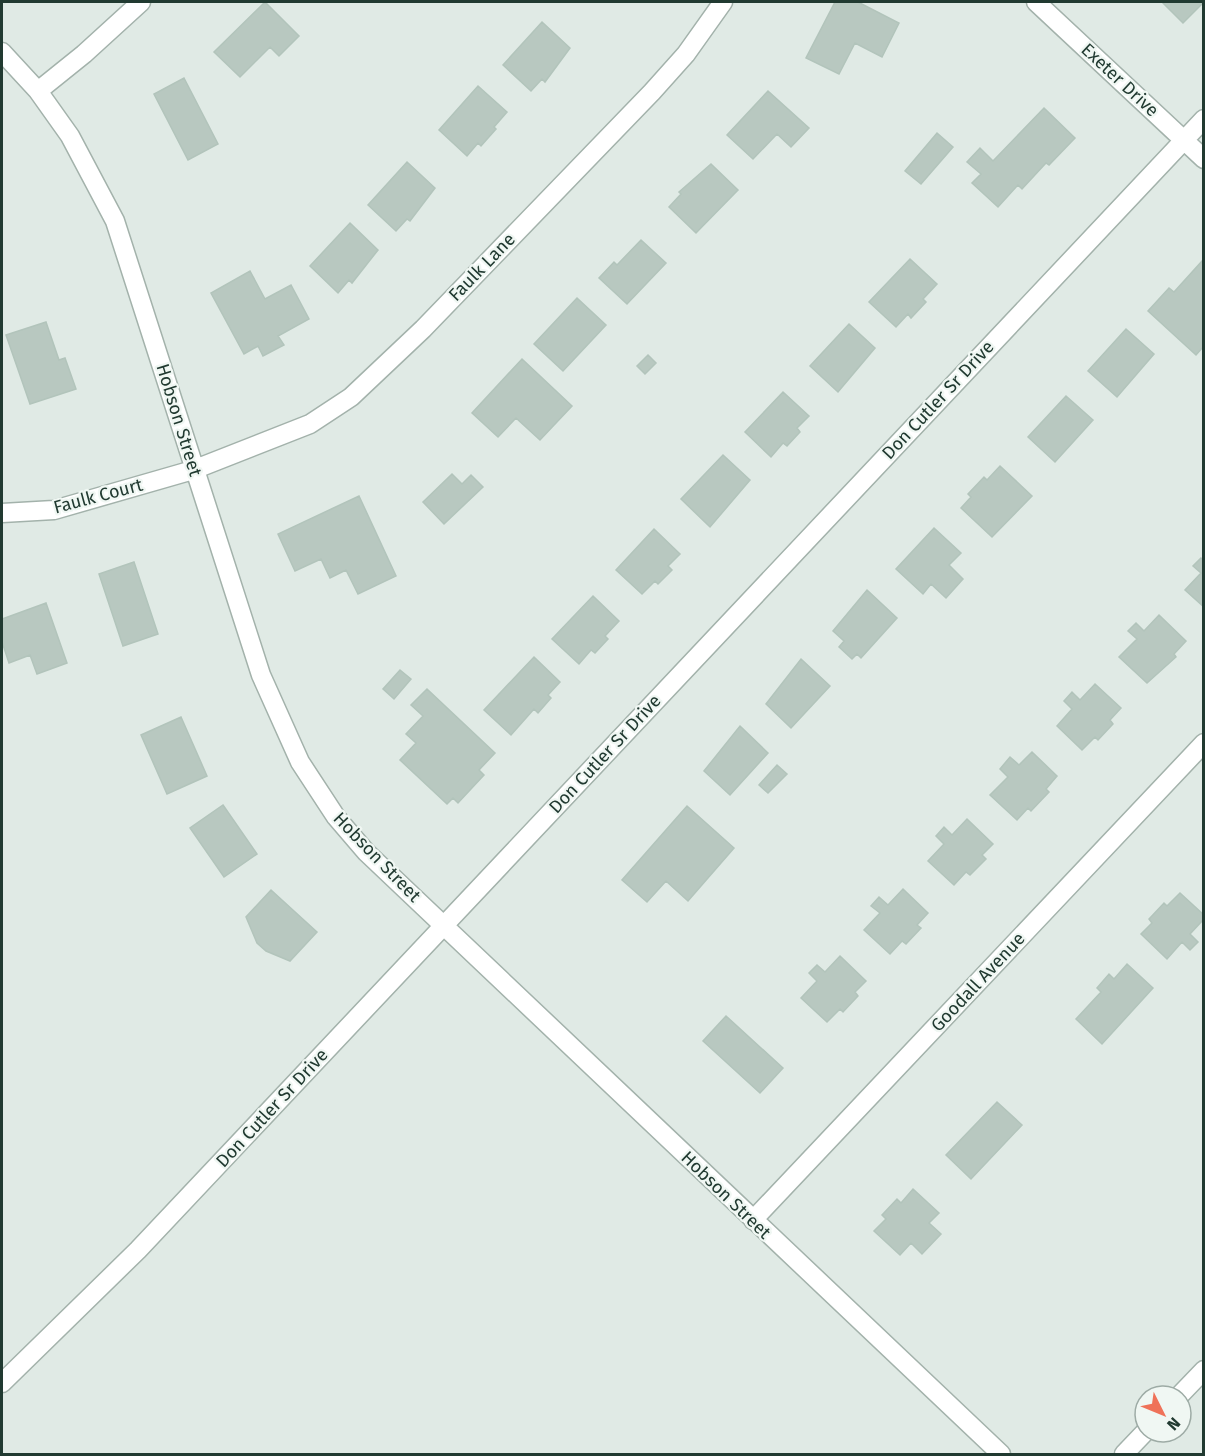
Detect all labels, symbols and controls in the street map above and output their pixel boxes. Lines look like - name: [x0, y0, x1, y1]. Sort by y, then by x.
- street label: Exeter Drive: [1077, 39, 1163, 121]
- street label: Faulk Lane: [444, 228, 520, 306]
- street label: Don Cutler Sr Drive: [877, 336, 999, 464]
- street label: Hobson Street: [151, 361, 207, 479]
- street label: Faulk Court: [51, 473, 145, 518]
- street label: Don Cutler Sr Drive: [544, 690, 666, 818]
- street label: Hobson Street: [329, 807, 426, 907]
- street label: Goodall Avenue: [926, 928, 1030, 1036]
- street label: Don Cutler Sr Drive: [211, 1044, 333, 1172]
- street label: Hobson Street: [676, 1147, 776, 1244]
- north arrow: [1133, 1384, 1193, 1444]
- text: N: [1163, 1414, 1184, 1434]

